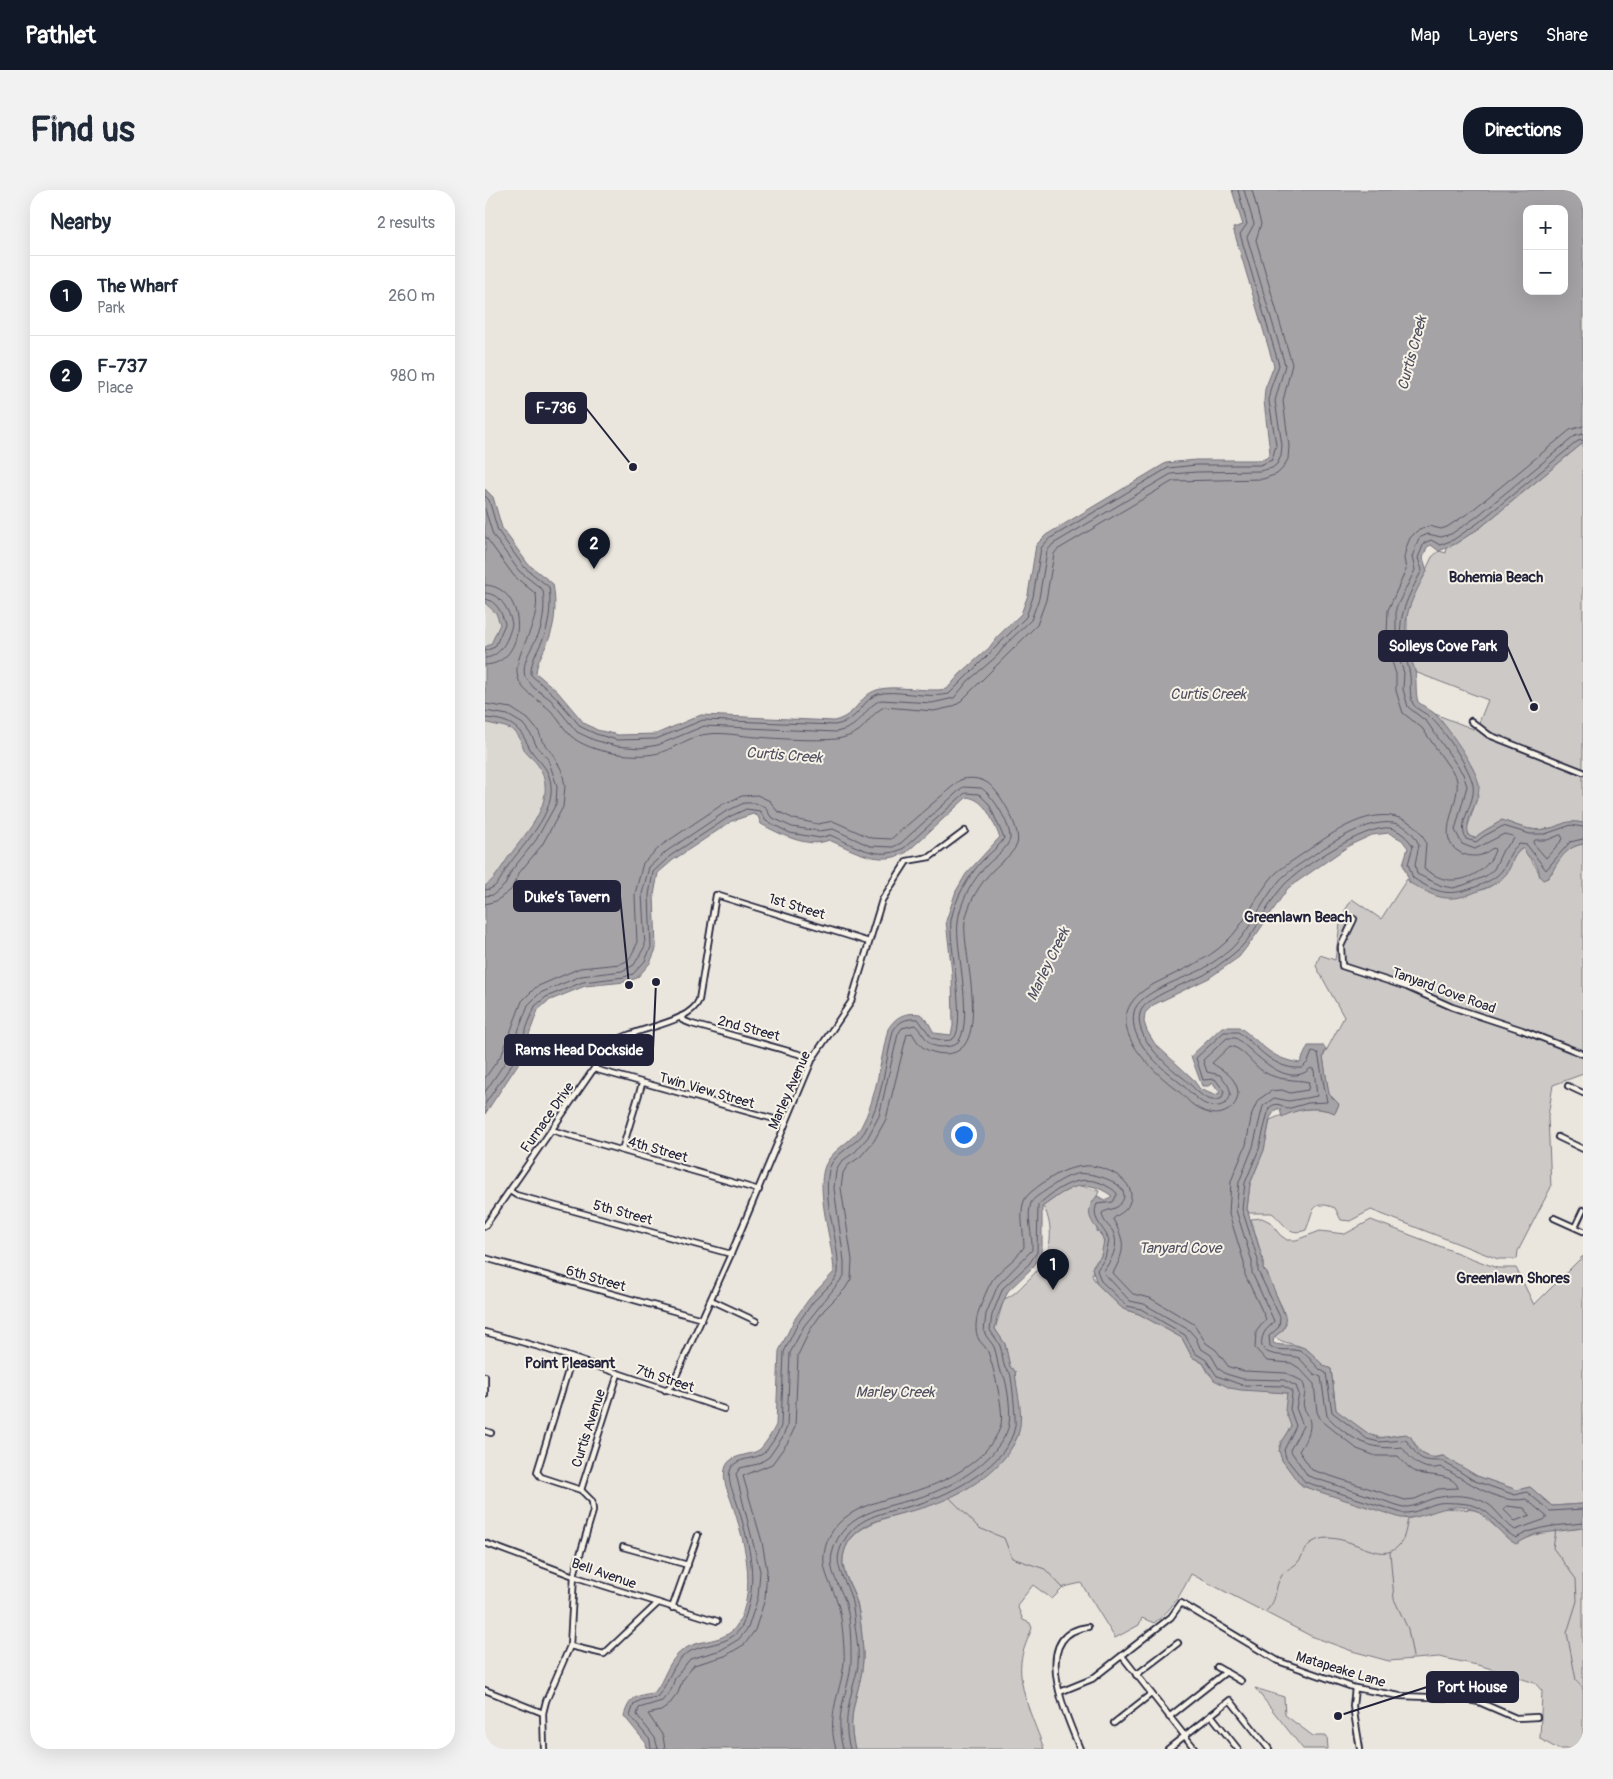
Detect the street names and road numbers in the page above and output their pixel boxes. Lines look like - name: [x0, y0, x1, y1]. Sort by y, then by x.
- street label: 1st Street: [766, 890, 828, 923]
- street label: Tanyard Cove Road: [1390, 964, 1498, 1017]
- street label: 2nd Street: [716, 1012, 782, 1045]
- street label: Marley Avenue: [765, 1048, 814, 1132]
- street label: Twin View Street: [657, 1069, 757, 1112]
- street label: Furnace Drive: [517, 1079, 578, 1156]
- street label: 4th Street: [626, 1133, 690, 1166]
- street label: 5th Street: [591, 1196, 655, 1229]
- street label: 6th Street: [564, 1262, 628, 1295]
- street label: 7th Street: [633, 1361, 697, 1396]
- street label: Curtis Avenue: [568, 1387, 609, 1469]
- street label: Bell Avenue: [569, 1554, 639, 1593]
- street label: Matapeake Lane: [1294, 1648, 1388, 1691]

